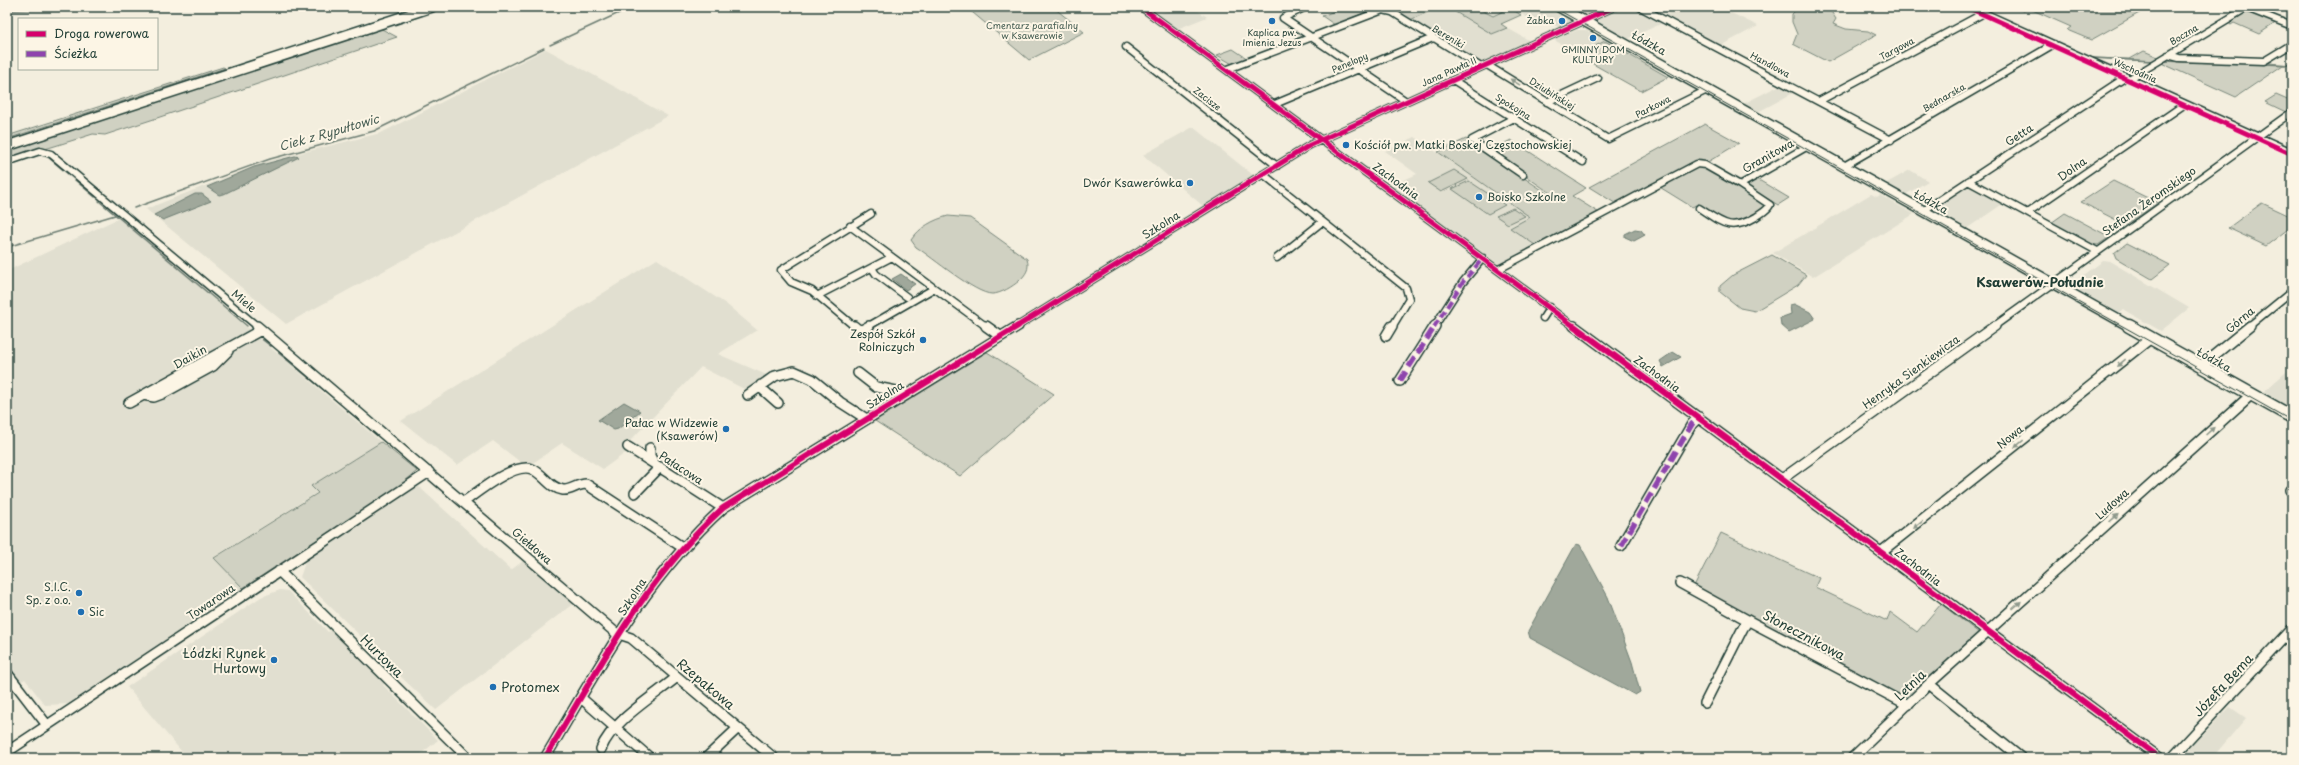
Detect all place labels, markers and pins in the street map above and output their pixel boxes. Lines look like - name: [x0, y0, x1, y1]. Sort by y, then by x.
- place label: Żabka: [1526, 13, 1554, 27]
- marker: Kaplica pw. Imienia Jezus: [1267, 16, 1277, 26]
- marker: Żabka: [1557, 16, 1567, 26]
- place label: Kaplica pw. Imienia Jezus: [1243, 25, 1301, 49]
- marker: GMINNY DOM KULTURY: [1588, 33, 1598, 43]
- place label: GMINNY DOM KULTURY: [1561, 42, 1625, 66]
- place label: Kościół pw. Matki Boskej Częstochowskiej: [1354, 136, 1572, 153]
- marker: Kościół pw. Matki Boskej Częstochowskiej: [1341, 140, 1351, 150]
- place label: Dwór Ksawerówka: [1083, 174, 1182, 191]
- marker: Dwór Ksawerówka: [1185, 178, 1195, 188]
- place label: Boisko Szkolne: [1487, 188, 1566, 205]
- marker: Boisko Szkolne: [1474, 192, 1484, 202]
- place label: Zespół Szkół Rolniczych: [850, 325, 915, 355]
- marker: Zespół Szkół Rolniczych: [918, 335, 928, 345]
- place label: Pałac w Widzewie (Ksawerów): [625, 414, 718, 444]
- marker: Pałac w Widzewie (Ksawerów): [721, 424, 731, 434]
- place label: S.I.C. Sp. z o.o.: [25, 578, 71, 608]
- marker: S.I.C. Sp. z o.o.: [74, 588, 84, 598]
- place label: Sic: [89, 603, 104, 620]
- marker: Sic: [76, 607, 86, 617]
- place label: Łódzki Rynek Hurtowy: [182, 643, 266, 677]
- marker: Łódzki Rynek Hurtowy: [269, 655, 279, 665]
- place label: Protomex: [501, 677, 560, 696]
- marker: Protomex: [488, 682, 498, 692]

